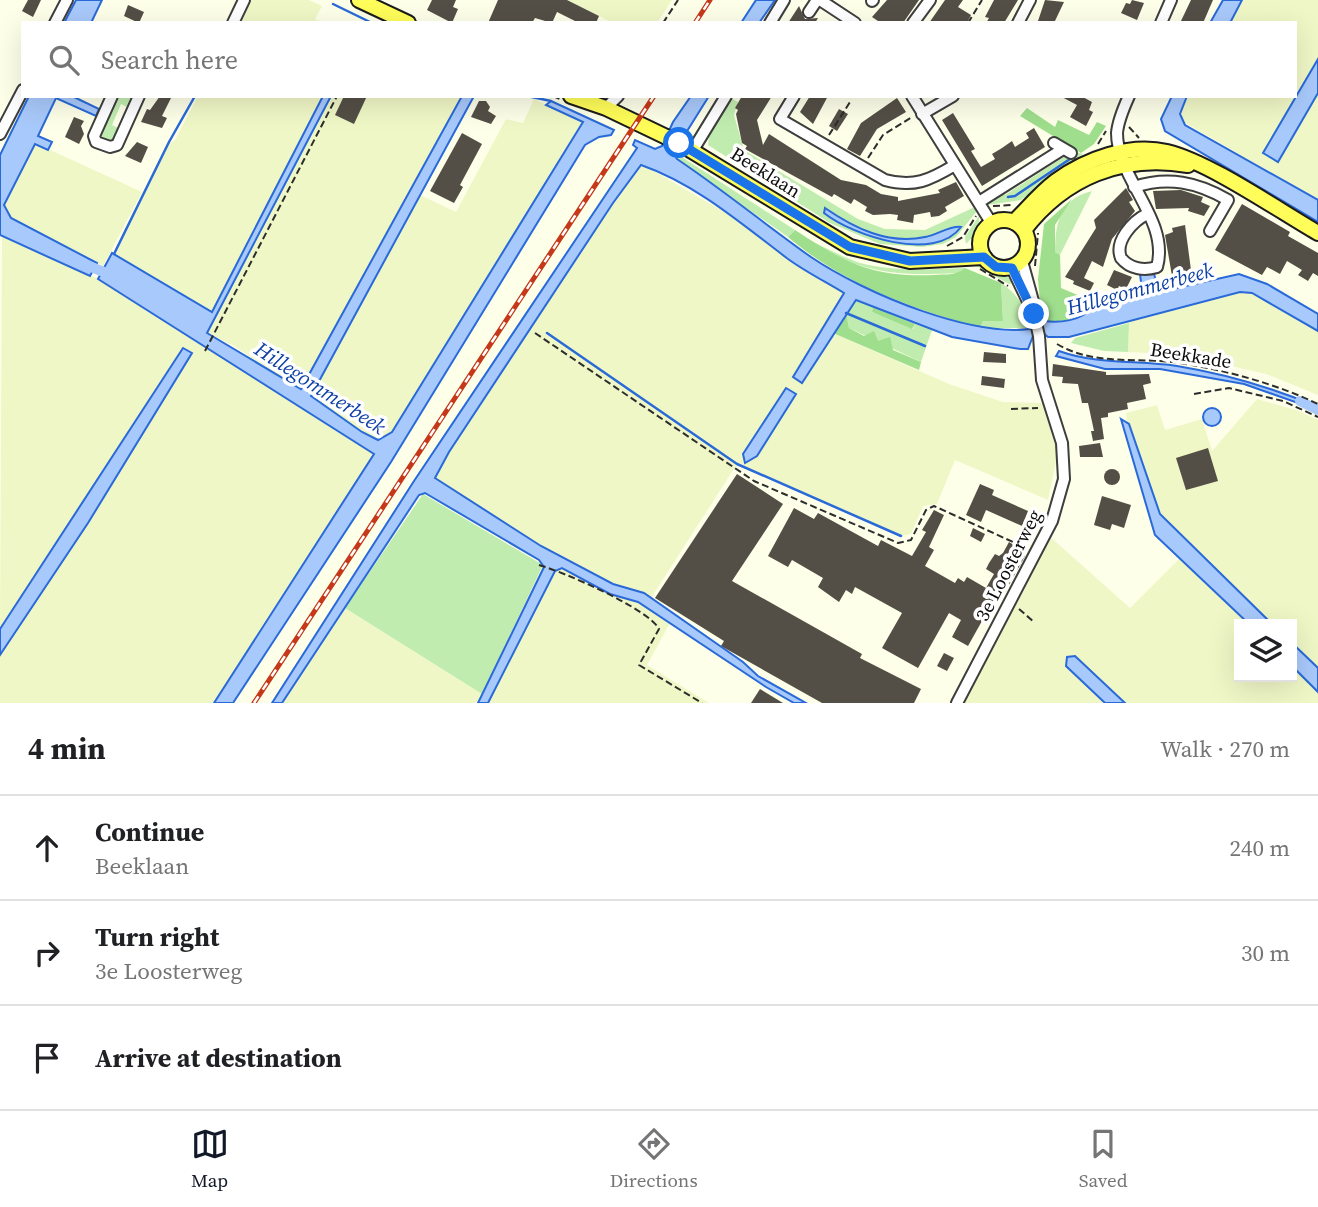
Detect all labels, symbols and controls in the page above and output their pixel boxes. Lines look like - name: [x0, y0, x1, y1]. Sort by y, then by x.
- search box: [21, 21, 1297, 98]
- icon: search: [45, 41, 83, 79]
- text: Search here: [101, 42, 238, 78]
- route start: [663, 127, 694, 158]
- street label: Beeklaan: [726, 140, 806, 204]
- water label: Hillegommerbeek: [1062, 255, 1217, 322]
- route end: [1018, 298, 1049, 329]
- water label: Hillegommerbeek: [248, 334, 392, 441]
- street label: Beekkade: [1148, 336, 1234, 374]
- street label: 3e Loosterweg: [969, 505, 1047, 625]
- map controls: [1234, 619, 1297, 682]
- button: layers: [1234, 619, 1297, 682]
- text: 4 min: [28, 728, 106, 769]
- text: Walk · 270 m: [1160, 733, 1290, 765]
- text: Continue: [95, 814, 204, 850]
- icon: ahead: [28, 829, 66, 867]
- text: 240 m: [1229, 832, 1290, 864]
- text: Beeklaan: [95, 850, 189, 882]
- text: Turn right: [95, 919, 219, 955]
- icon: right: [28, 934, 66, 972]
- text: 30 m: [1241, 937, 1290, 969]
- text: 3e Loosterweg: [95, 955, 242, 987]
- icon: arrive: [28, 1039, 66, 1077]
- text: Arrive at destination: [95, 1040, 342, 1076]
- tab: Map: [191, 1125, 229, 1193]
- tab: Directions: [610, 1125, 698, 1193]
- tab: Saved: [1079, 1125, 1127, 1193]

